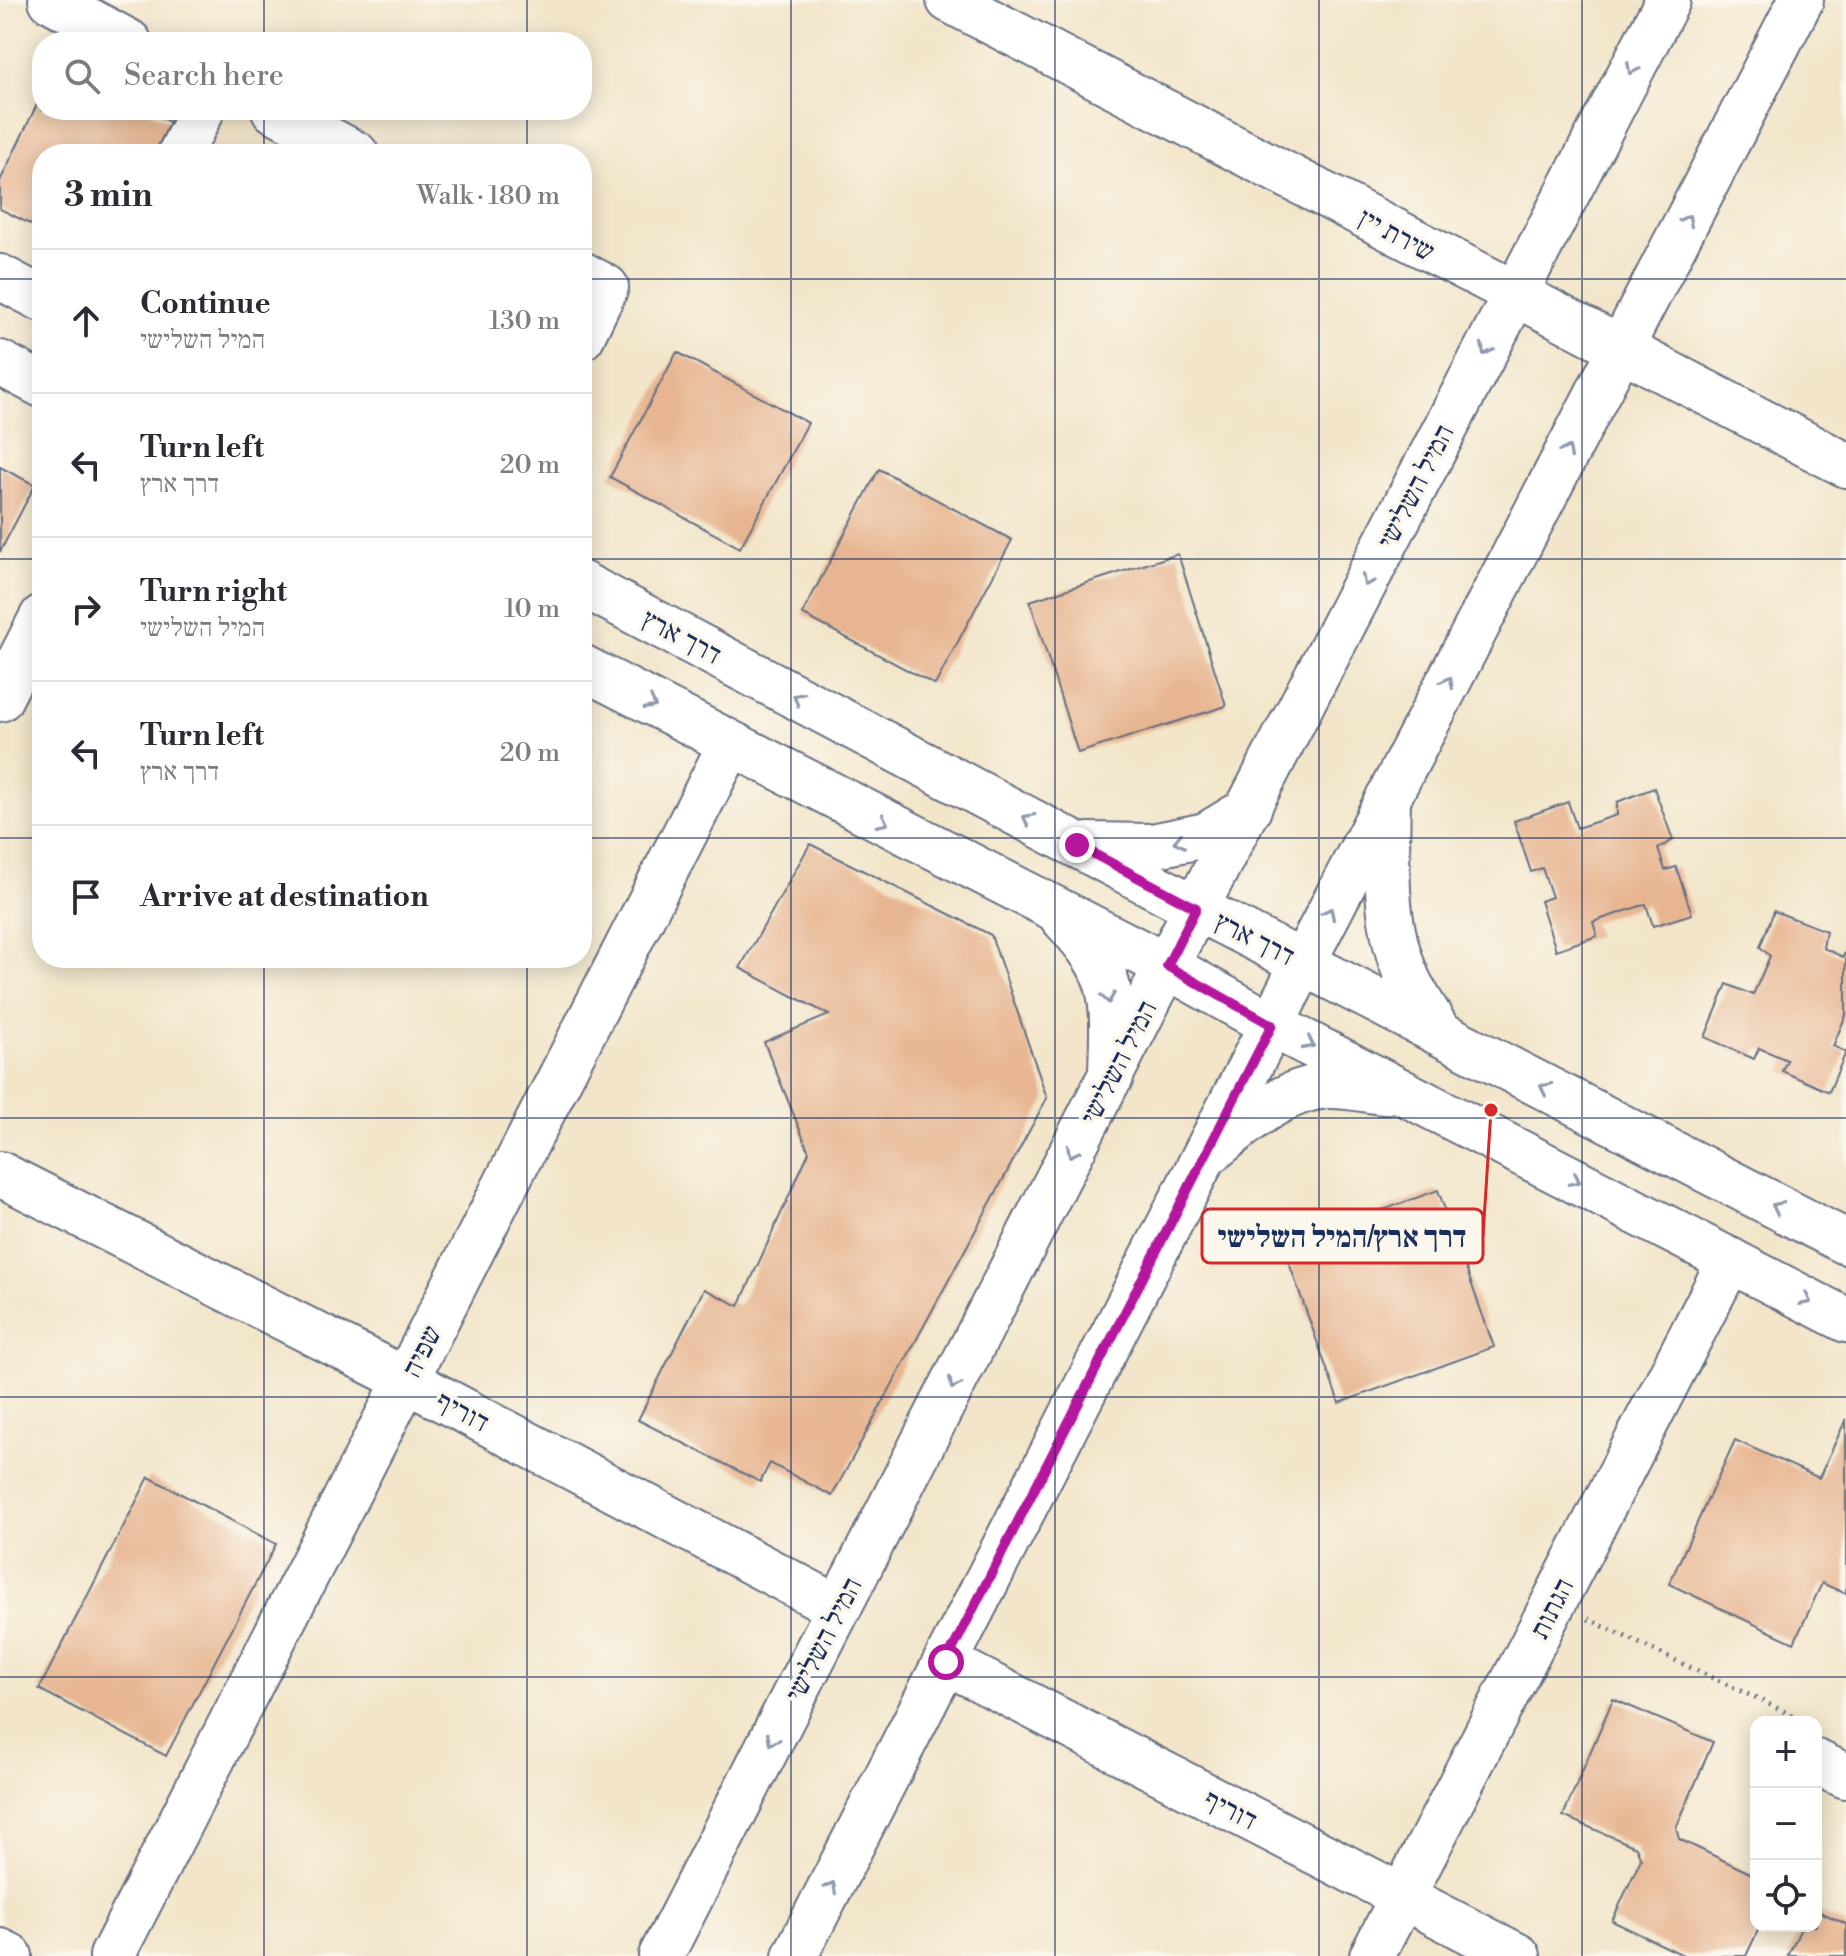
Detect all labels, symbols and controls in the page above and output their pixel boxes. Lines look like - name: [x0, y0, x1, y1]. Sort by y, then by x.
- search box: [32, 32, 592, 120]
- icon: search: [60, 54, 104, 98]
- text: Search here: [124, 57, 284, 95]
- one-way arrow: [1626, 61, 1641, 76]
- text: 3 min: [64, 175, 153, 217]
- text: Walk · 180 m: [417, 180, 560, 212]
- street label: שירת יין: [1352, 201, 1440, 270]
- one-way arrow: [1677, 214, 1692, 229]
- text: Continue: [140, 285, 271, 323]
- icon: ahead: [64, 299, 108, 343]
- text: 130 m: [489, 305, 560, 337]
- text: המיל השלישי: [140, 324, 265, 356]
- one-way arrow: [1481, 341, 1496, 356]
- street label: המיל השלישי: [1370, 419, 1463, 555]
- text: Turn left: [140, 429, 264, 467]
- icon: left: [64, 443, 108, 487]
- one-way arrow: [1558, 445, 1573, 460]
- text: 20 m: [500, 449, 560, 481]
- text: דרך ארץ: [140, 468, 219, 500]
- one-way arrow: [1361, 572, 1376, 587]
- text: Turn right: [140, 573, 287, 611]
- icon: right: [64, 587, 108, 631]
- text: 10 m: [504, 593, 560, 625]
- street label: דרך ארץ: [635, 602, 727, 673]
- text: המיל השלישי: [140, 612, 265, 644]
- one-way arrow: [1439, 676, 1454, 691]
- one-way arrow: [792, 693, 807, 708]
- one-way arrow: [643, 694, 657, 709]
- text: Turn left: [140, 717, 264, 755]
- icon: left: [64, 731, 108, 775]
- text: 20 m: [500, 737, 560, 769]
- text: דרך ארץ: [140, 756, 219, 788]
- one-way arrow: [874, 812, 889, 828]
- one-way arrow: [1022, 814, 1037, 829]
- route end: [1059, 827, 1095, 863]
- one-way arrow: [1173, 832, 1186, 849]
- icon: arrive: [64, 875, 108, 919]
- text: Arrive at destination: [140, 878, 429, 916]
- street label: דרך ארץ: [1208, 904, 1300, 974]
- one-way arrow: [1319, 907, 1334, 922]
- one-way arrow: [1099, 991, 1116, 1005]
- street label: המיל השלישי: [1073, 995, 1166, 1131]
- one-way arrow: [1301, 1034, 1316, 1050]
- one-way arrow: [1539, 1082, 1554, 1097]
- one-way arrow: [1067, 1144, 1082, 1159]
- one-way arrow: [1567, 1171, 1582, 1186]
- one-way arrow: [1770, 1201, 1785, 1216]
- callout: דרך ארץ/המיל השלישי: [1202, 1209, 1483, 1263]
- text: דרך ארץ/המיל השלישי: [1218, 1219, 1466, 1257]
- one-way arrow: [1798, 1290, 1813, 1305]
- street label: שפיה: [395, 1320, 450, 1384]
- one-way arrow: [948, 1375, 963, 1390]
- street label: דוריף: [430, 1384, 495, 1441]
- street label: המיל השלישי: [778, 1572, 871, 1708]
- street label: הגתות: [1522, 1573, 1582, 1645]
- route start: [928, 1644, 964, 1680]
- map controls: [1750, 1716, 1822, 1932]
- button: +: [1750, 1716, 1822, 1788]
- one-way arrow: [766, 1731, 781, 1746]
- street label: דוריף: [1198, 1782, 1263, 1838]
- button: −: [1750, 1788, 1822, 1860]
- button: locate: [1750, 1860, 1822, 1932]
- one-way arrow: [821, 1880, 836, 1895]

